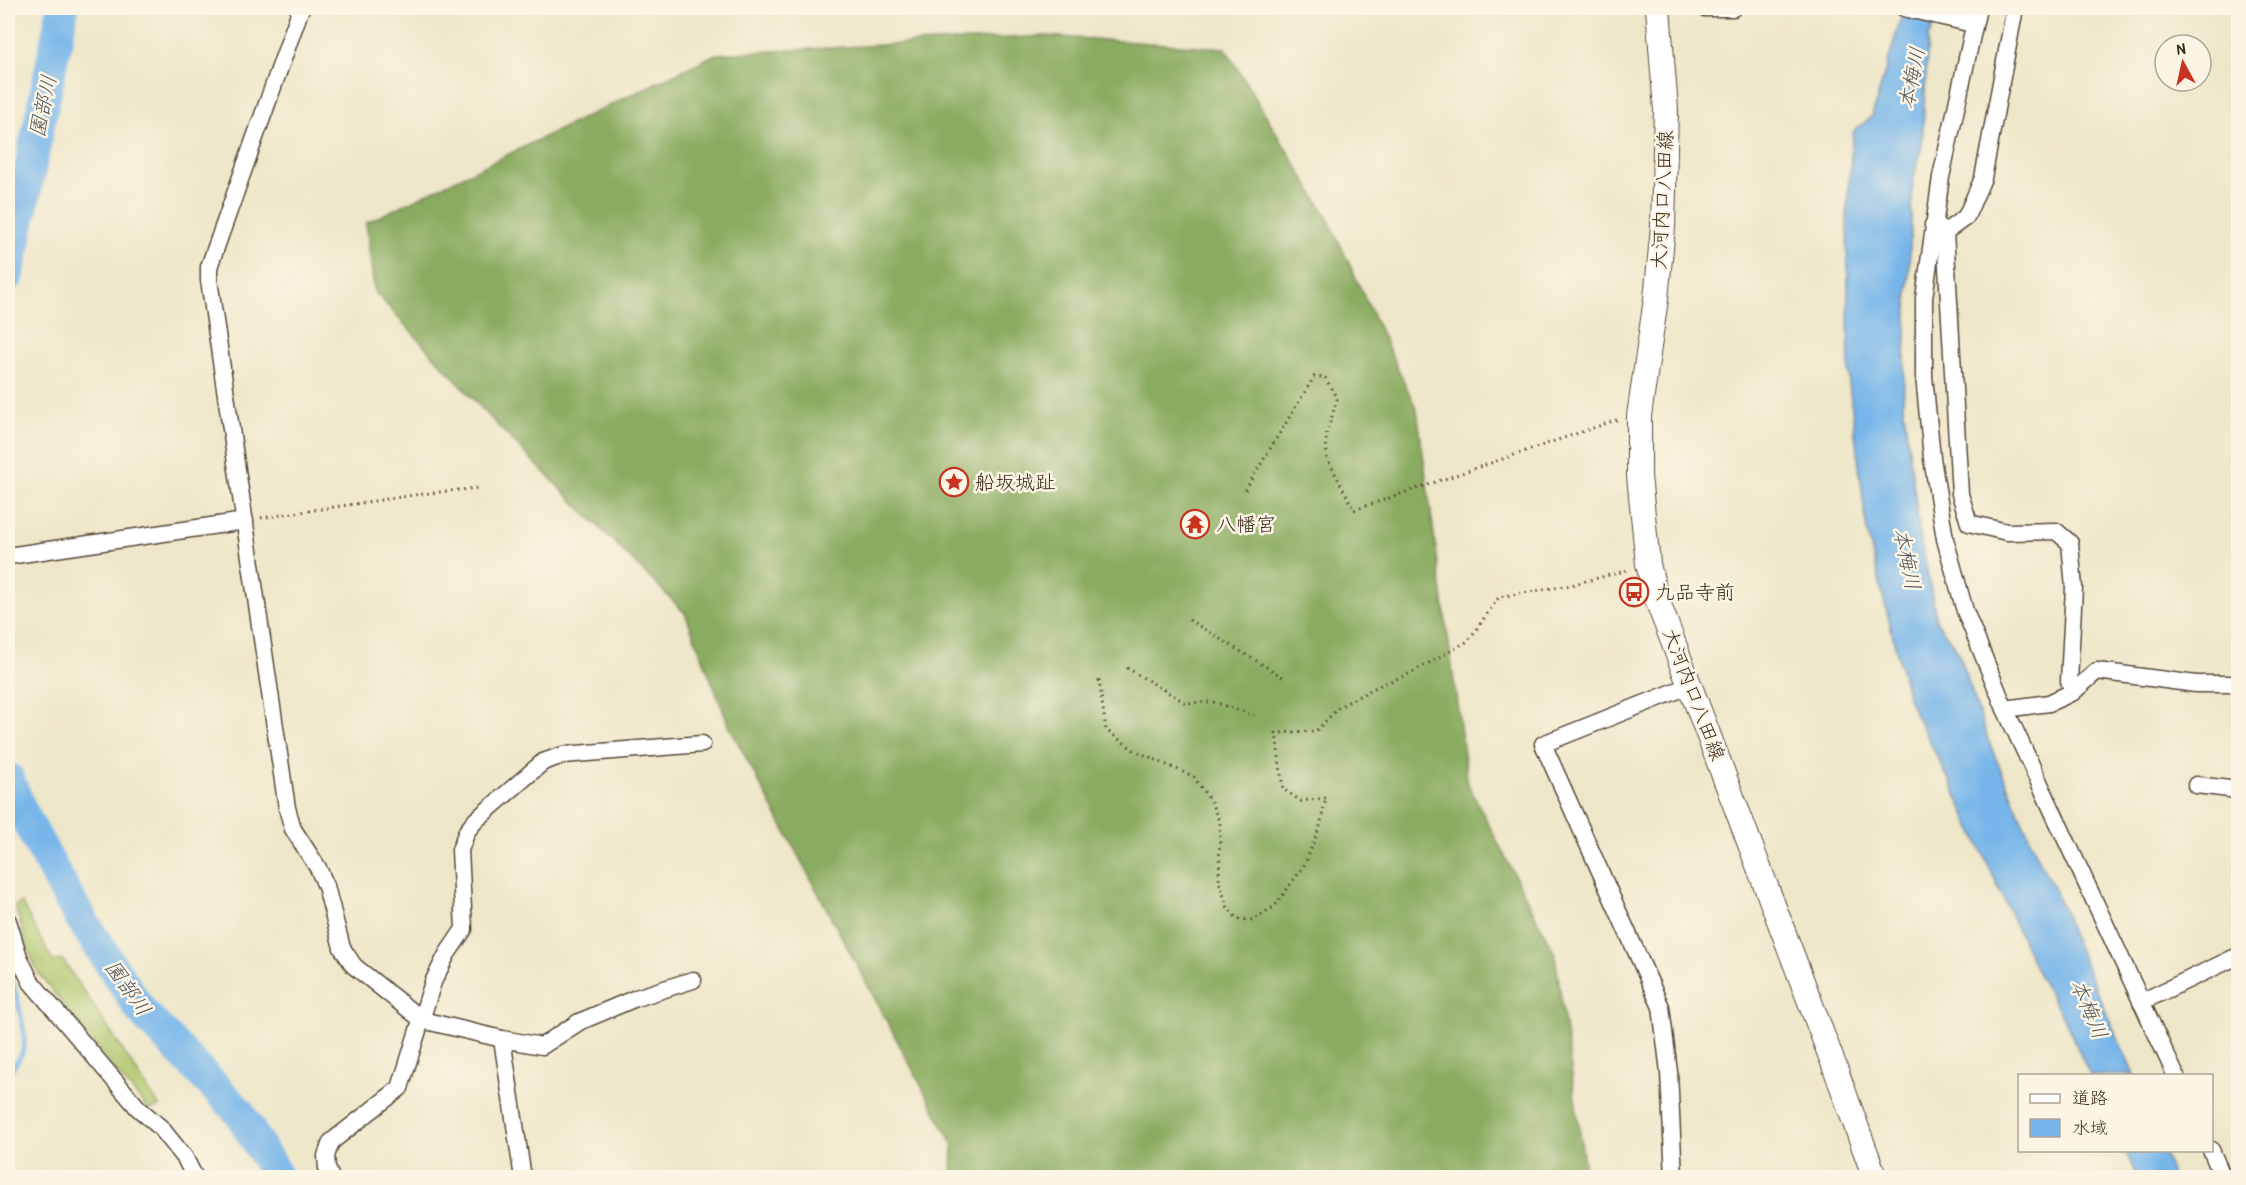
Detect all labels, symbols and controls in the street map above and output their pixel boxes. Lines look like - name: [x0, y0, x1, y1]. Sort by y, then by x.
- north arrow: [2153, 33, 2213, 93]
- text: N: [2175, 37, 2187, 60]
- water label: 本梅川: [1891, 44, 1932, 112]
- water label: 園部川: [22, 72, 63, 140]
- street label: 大河内口八田線: [1644, 129, 1679, 271]
- place icon: 船坂城趾: [938, 466, 970, 498]
- place label: 船坂城趾: [975, 468, 1055, 495]
- temple icon: 八幡宮: [1179, 508, 1211, 540]
- place label: 八幡宮: [1216, 510, 1276, 537]
- water label: 本梅川: [1887, 525, 1928, 593]
- bus stop icon: 九品寺前: [1618, 576, 1650, 608]
- place label: 九品寺前: [1655, 578, 1735, 605]
- street label: 大河内口八田線: [1657, 624, 1732, 764]
- water label: 園部川: [98, 954, 158, 1022]
- water label: 本梅川: [2064, 974, 2115, 1043]
- legend: [2018, 1074, 2213, 1152]
- text: 道路: [2072, 1085, 2108, 1110]
- text: 水域: [2072, 1115, 2108, 1140]

